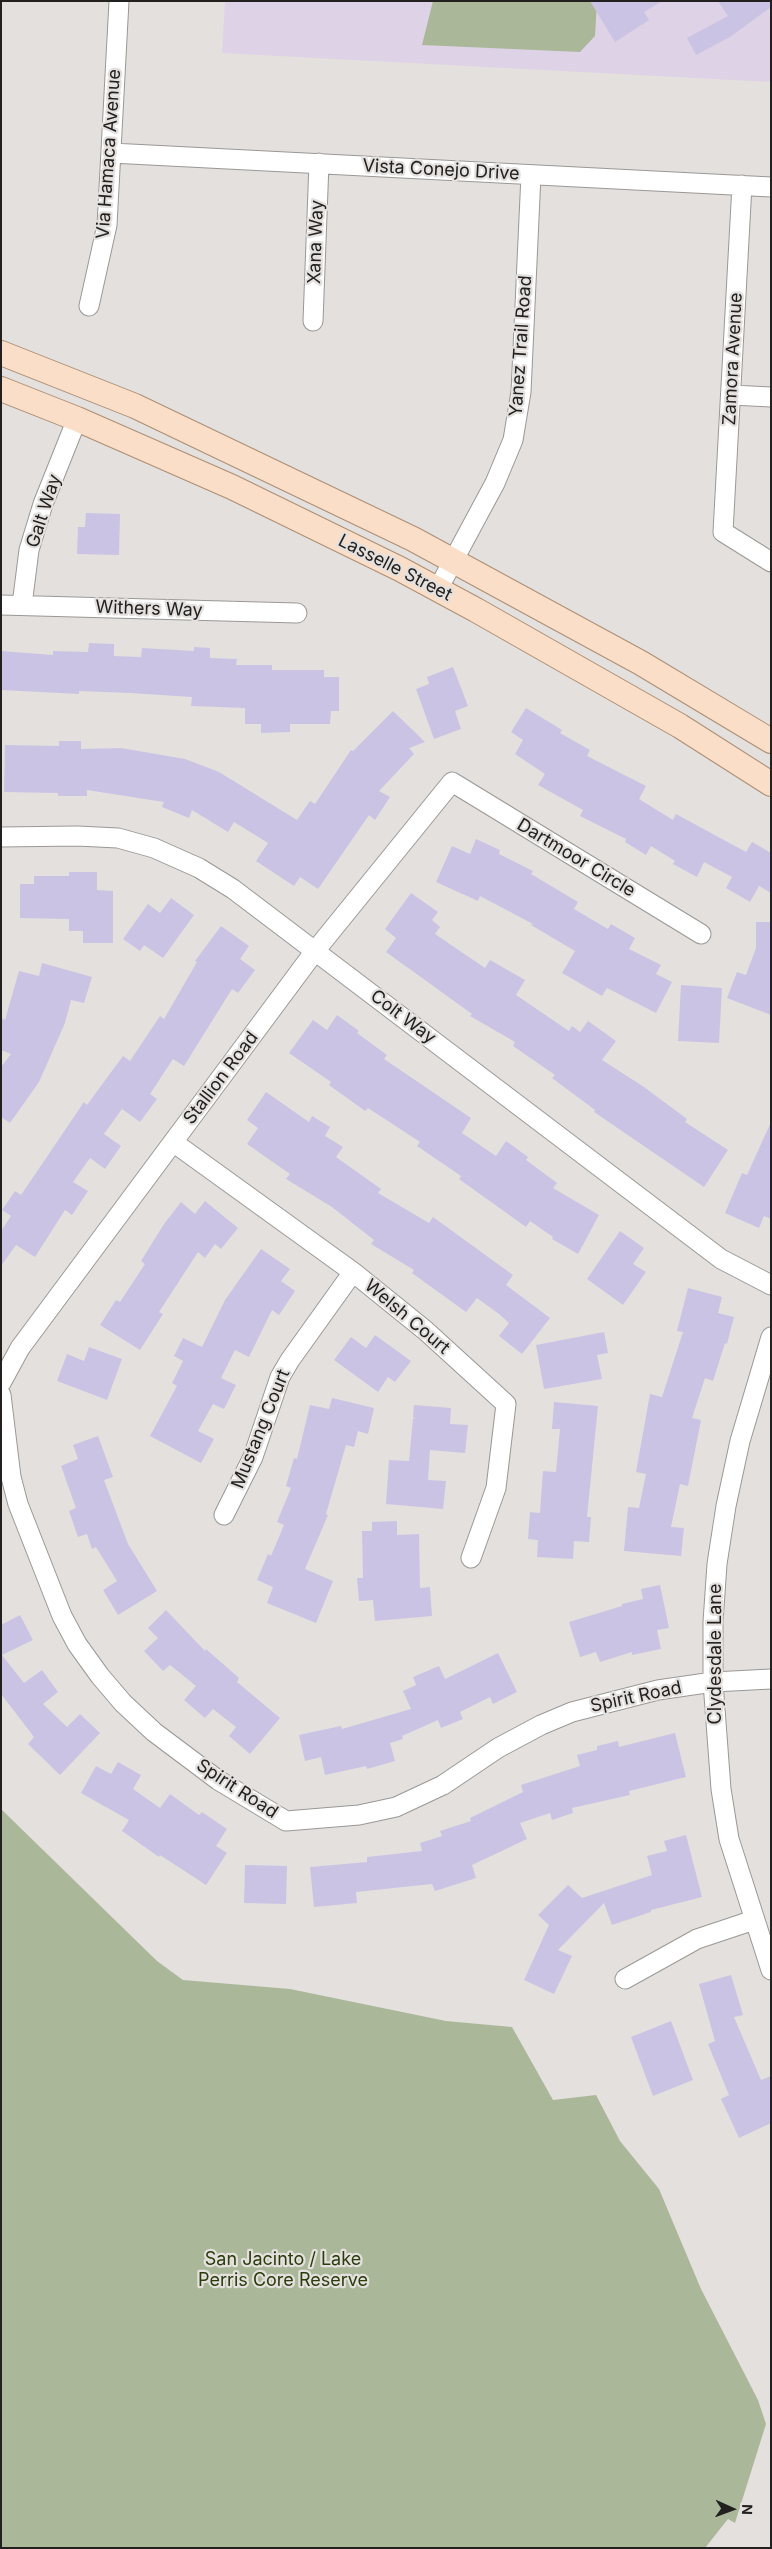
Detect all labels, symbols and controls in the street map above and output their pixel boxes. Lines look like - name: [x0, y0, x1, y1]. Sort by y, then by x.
- street label: Via Hamaca Avenue: [92, 68, 126, 240]
- street label: Vista Conejo Drive: [362, 155, 520, 185]
- street label: Xana Way: [304, 200, 328, 284]
- street label: Yanez Trail Road: [505, 275, 537, 417]
- street label: Zamora Avenue: [719, 292, 747, 426]
- street label: Galt Way: [22, 472, 66, 550]
- street label: Lasselle Street: [334, 530, 456, 606]
- street label: Withers Way: [95, 596, 203, 622]
- street label: Dartmoor Circle: [513, 814, 639, 902]
- street label: Colt Way: [366, 985, 440, 1049]
- street label: Stallion Road: [179, 1027, 263, 1129]
- street label: Welsh Court: [360, 1275, 454, 1359]
- street label: Mustang Court: [227, 1366, 295, 1492]
- street label: Clydesdale Lane: [705, 1584, 727, 1724]
- street label: Spirit Road: [588, 1677, 684, 1717]
- street label: Spirit Road: [192, 1755, 282, 1823]
- park label: San Jacinto / Lake Perris Core Reserve: [198, 2249, 368, 2292]
- north arrow: [707, 2484, 757, 2534]
- text: N: [739, 2504, 756, 2515]

